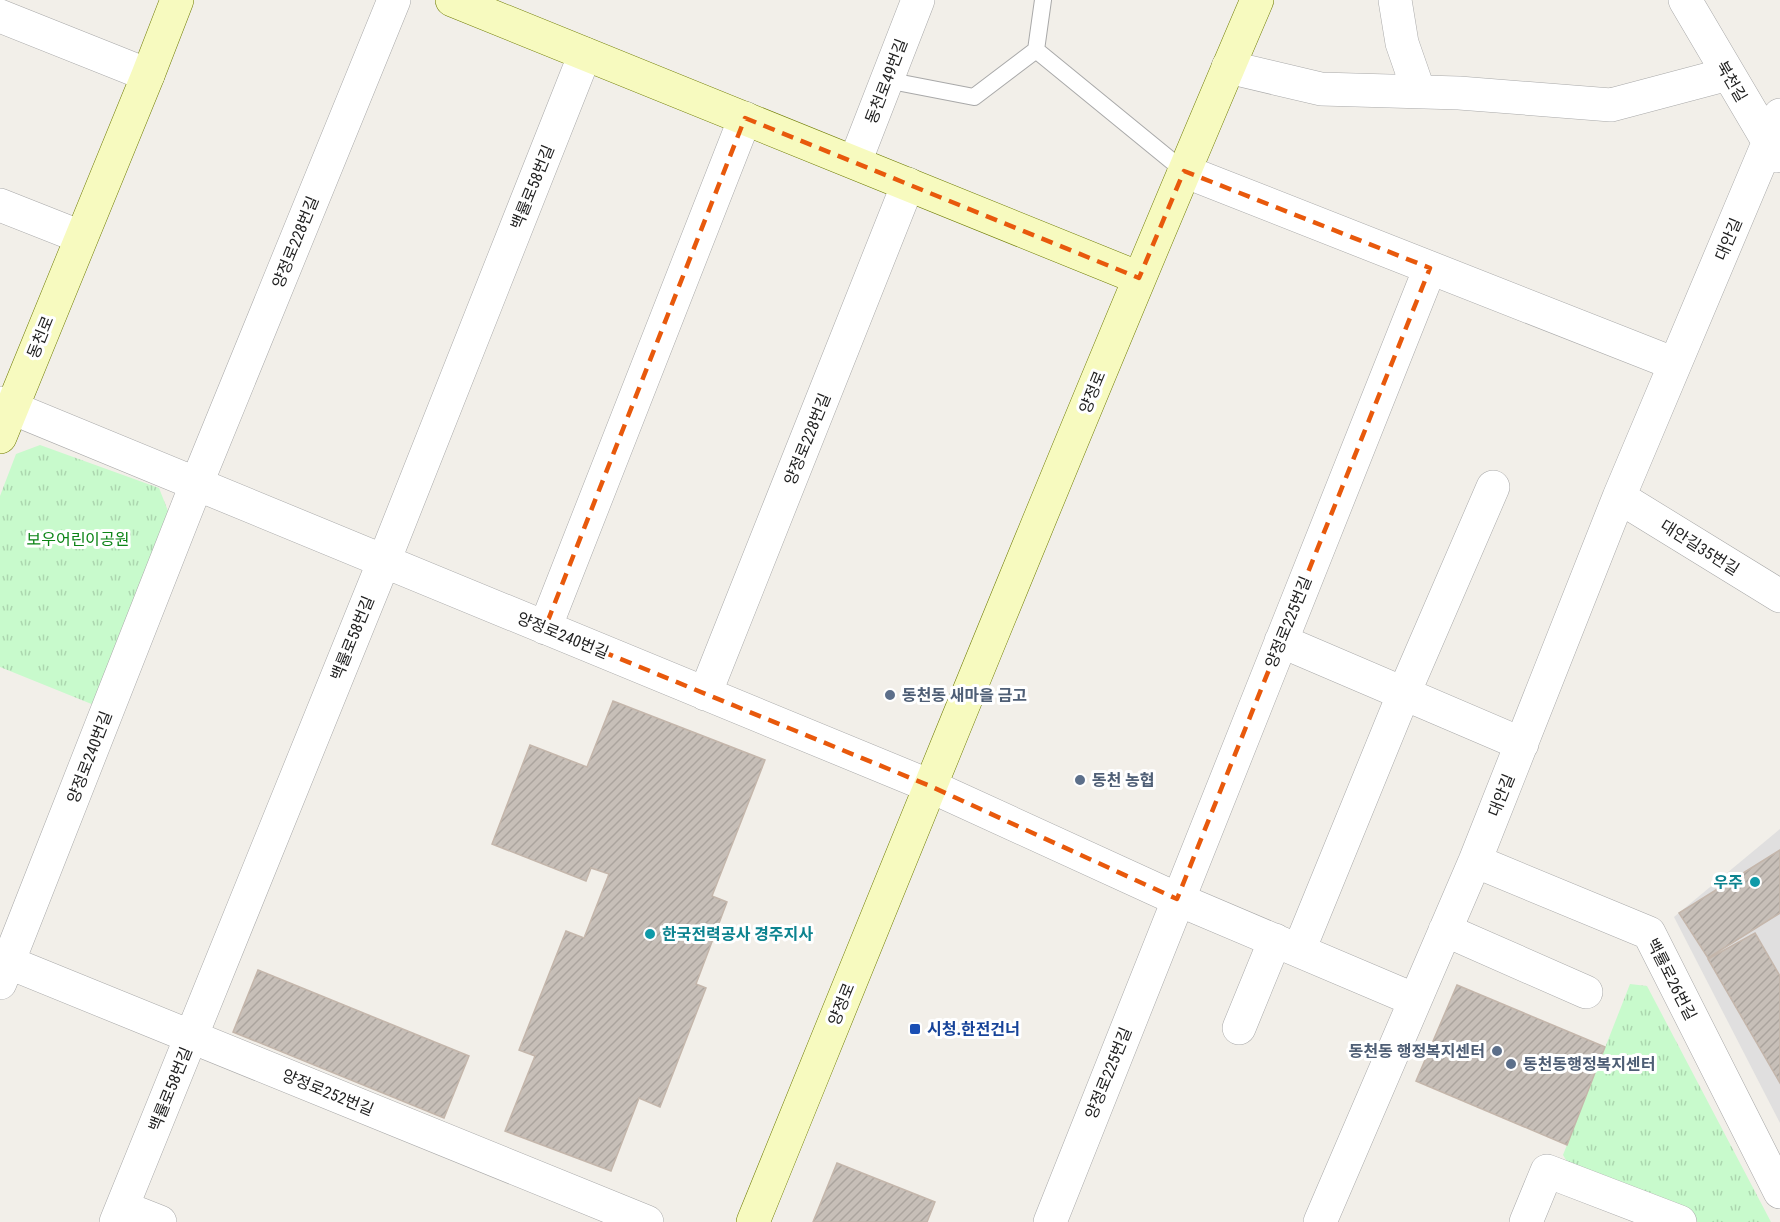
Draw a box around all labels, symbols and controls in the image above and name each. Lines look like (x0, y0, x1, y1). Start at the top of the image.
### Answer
street label: 동천로49번길 (862, 36, 911, 126)
street label: 북천길 (1712, 57, 1751, 105)
street label: 백률로58번길 (507, 142, 558, 232)
street label: 양정로228번길 (268, 194, 322, 291)
street label: 대안길 (1711, 215, 1746, 263)
street label: 동천로 (23, 313, 58, 361)
street label: 양정로 (1075, 368, 1110, 416)
street label: 양정로228번길 (780, 391, 834, 488)
street label: 대안길35번길 (1657, 516, 1743, 579)
park label: 보우어린이공원 (26, 530, 130, 549)
street label: 양정로225번길 (1261, 574, 1315, 671)
street label: 백률로58번길 (327, 593, 378, 683)
street label: 양정로240번길 (514, 608, 611, 662)
place label: 동천동 새마을 금고 (902, 686, 1027, 705)
marker: 동천동 새마을 금고 (883, 688, 897, 702)
street label: 양정로240번길 (63, 708, 116, 806)
place label: 동천 농협 (1092, 771, 1155, 790)
street label: 대안길 (1484, 771, 1519, 819)
marker: 동천 농협 (1073, 773, 1087, 787)
place label: 우주 (1714, 873, 1743, 892)
marker: 우주 (1748, 875, 1762, 889)
place label: 한국전력공사 경주지사 (662, 925, 813, 944)
marker: 한국전력공사 경주지사 (643, 927, 657, 941)
street label: 백률로26번길 (1643, 935, 1700, 1023)
street label: 양정로 (824, 980, 859, 1028)
place label: 시청.한전건너 (927, 1020, 1020, 1039)
marker: 시청.한전건너 (908, 1022, 922, 1036)
street label: 양정로225번길 (1081, 1025, 1135, 1122)
place label: 동천동 행정복지센터 (1349, 1042, 1485, 1061)
street label: 백률로58번길 (145, 1044, 196, 1134)
marker: 동천동 행정복지센터 (1490, 1044, 1504, 1058)
place label: 동천동행정복지센터 (1523, 1055, 1655, 1074)
marker: 동천동행정복지센터 (1504, 1057, 1518, 1071)
street label: 양정로252번길 (279, 1065, 376, 1119)

